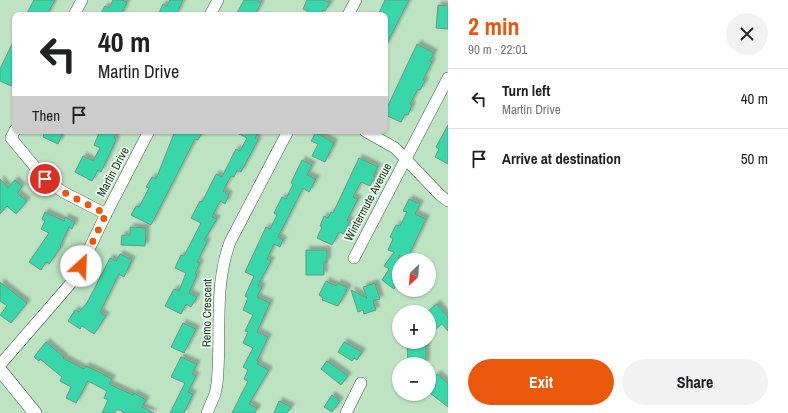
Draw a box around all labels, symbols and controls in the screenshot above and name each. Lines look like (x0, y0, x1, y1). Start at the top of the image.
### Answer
text: 2 min (468, 10, 519, 42)
button: close (726, 13, 768, 55)
text: 40 m (98, 23, 150, 61)
icon: left (32, 28, 84, 80)
text: 90 m · 22:01 (468, 41, 527, 58)
text: Martin Drive (98, 59, 179, 84)
text: Turn left (502, 80, 550, 101)
icon: left (468, 88, 490, 110)
text: 40 m (741, 88, 768, 109)
text: Martin Drive (502, 101, 561, 118)
icon: arrive (68, 104, 90, 126)
text: Then (32, 105, 60, 126)
street label: Martin Drive (93, 144, 133, 200)
icon: arrive (468, 148, 490, 170)
text: Arrive at destination (502, 148, 621, 169)
text: 50 m (741, 148, 768, 169)
street label: Wintermute Avenue (341, 160, 395, 244)
pin (28, 162, 62, 196)
icon: arrive (34, 168, 56, 190)
position arrow (60, 245, 102, 287)
north arrow (392, 253, 436, 297)
map controls (392, 253, 436, 401)
street label: Remo Crescent (198, 278, 216, 347)
button: + (392, 305, 436, 349)
button: − (392, 357, 436, 401)
button: Exit (468, 359, 614, 405)
button: Share (622, 359, 768, 405)

